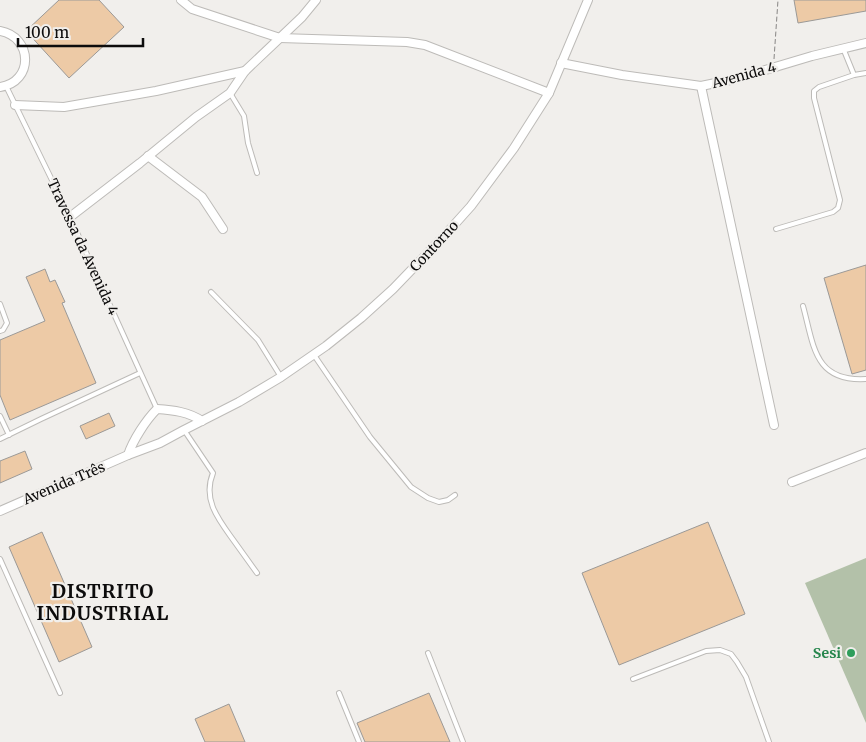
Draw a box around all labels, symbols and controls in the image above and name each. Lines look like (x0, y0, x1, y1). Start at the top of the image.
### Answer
scale bar (18, 15, 142, 47)
text: 100 m (25, 23, 69, 42)
street label: Avenida 4 (709, 58, 779, 92)
street label: Travessa da Avenida 4 (43, 176, 123, 318)
street label: Contorno (406, 217, 462, 275)
street label: Avenida Três (19, 458, 108, 509)
district label: DISTRITO INDUSTRIAL (37, 579, 169, 625)
place label: Sesi (813, 644, 841, 662)
marker: Sesi (845, 647, 857, 659)

